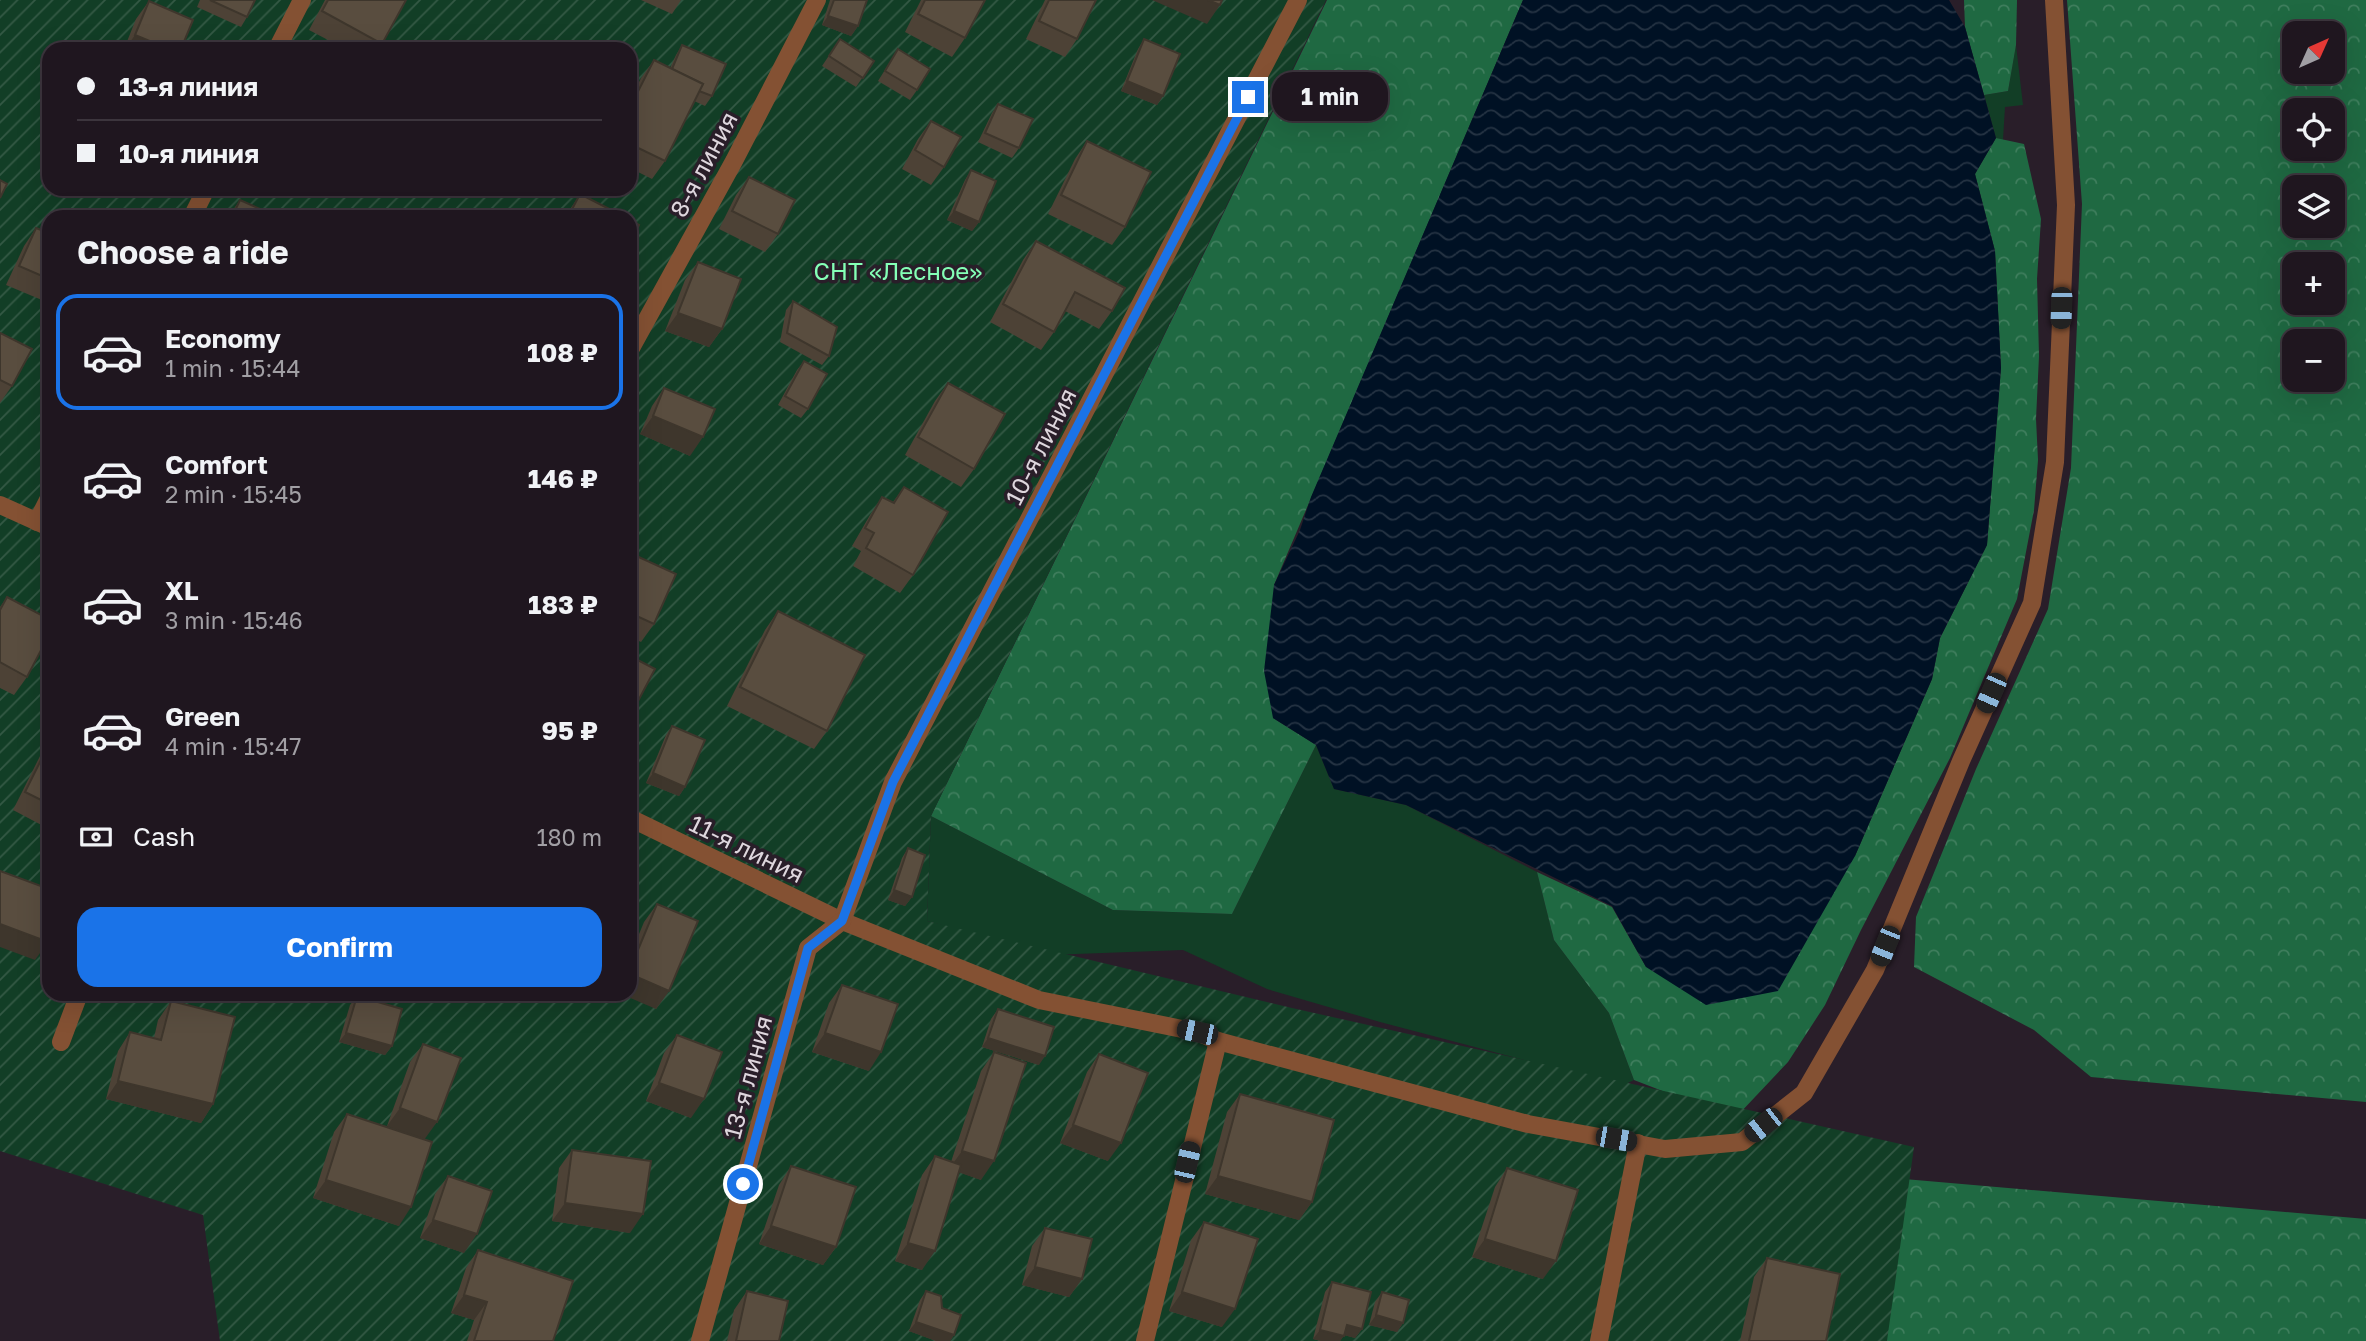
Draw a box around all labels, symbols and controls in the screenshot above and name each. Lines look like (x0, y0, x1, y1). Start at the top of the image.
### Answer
north arrow (2282, 21, 2345, 84)
map controls (2282, 21, 2345, 392)
text: 13-я линия (119, 71, 258, 102)
callout: 1 min (1272, 72, 1388, 122)
route end (1232, 81, 1264, 113)
text: 1 min (1301, 82, 1359, 110)
button: locate (2282, 98, 2345, 161)
street label: 8-я линия (663, 106, 743, 222)
text: 10-я линия (119, 138, 259, 169)
button: layers (2282, 175, 2345, 238)
text: Choose a ride (77, 233, 289, 271)
button: + (2282, 252, 2345, 315)
park label: СНТ «Лесное» (814, 256, 982, 285)
car (2050, 287, 2073, 329)
icon: car (81, 321, 144, 384)
text: Economy (165, 323, 281, 354)
button: − (2282, 329, 2345, 392)
text: 108 ₽ (527, 337, 598, 368)
text: 1 min · 15:44 (165, 354, 300, 382)
street label: 10-я линия (998, 383, 1082, 509)
icon: car (81, 447, 144, 510)
text: Comfort (165, 449, 268, 480)
text: 146 ₽ (528, 463, 598, 494)
text: 2 min · 15:45 (165, 480, 302, 508)
icon: car (81, 573, 144, 636)
text: XL (165, 575, 199, 606)
text: 183 ₽ (528, 589, 598, 620)
text: 3 min · 15:46 (165, 606, 303, 634)
car (1973, 670, 2010, 716)
icon: car (81, 699, 144, 762)
text: Green (165, 701, 240, 732)
text: 95 ₽ (542, 715, 598, 746)
text: 4 min · 15:47 (165, 732, 301, 760)
street label: 11-я линия (685, 808, 809, 888)
icon: cash (77, 818, 115, 856)
text: Cash (133, 821, 195, 852)
text: 180 m (536, 823, 602, 851)
button: Confirm (77, 907, 602, 987)
car (1868, 923, 1903, 969)
street label: 13-я линия (717, 1012, 777, 1142)
car (1175, 1017, 1220, 1047)
car (1740, 1104, 1787, 1146)
car (1594, 1125, 1639, 1153)
car (1173, 1139, 1202, 1185)
route start (727, 1168, 759, 1200)

